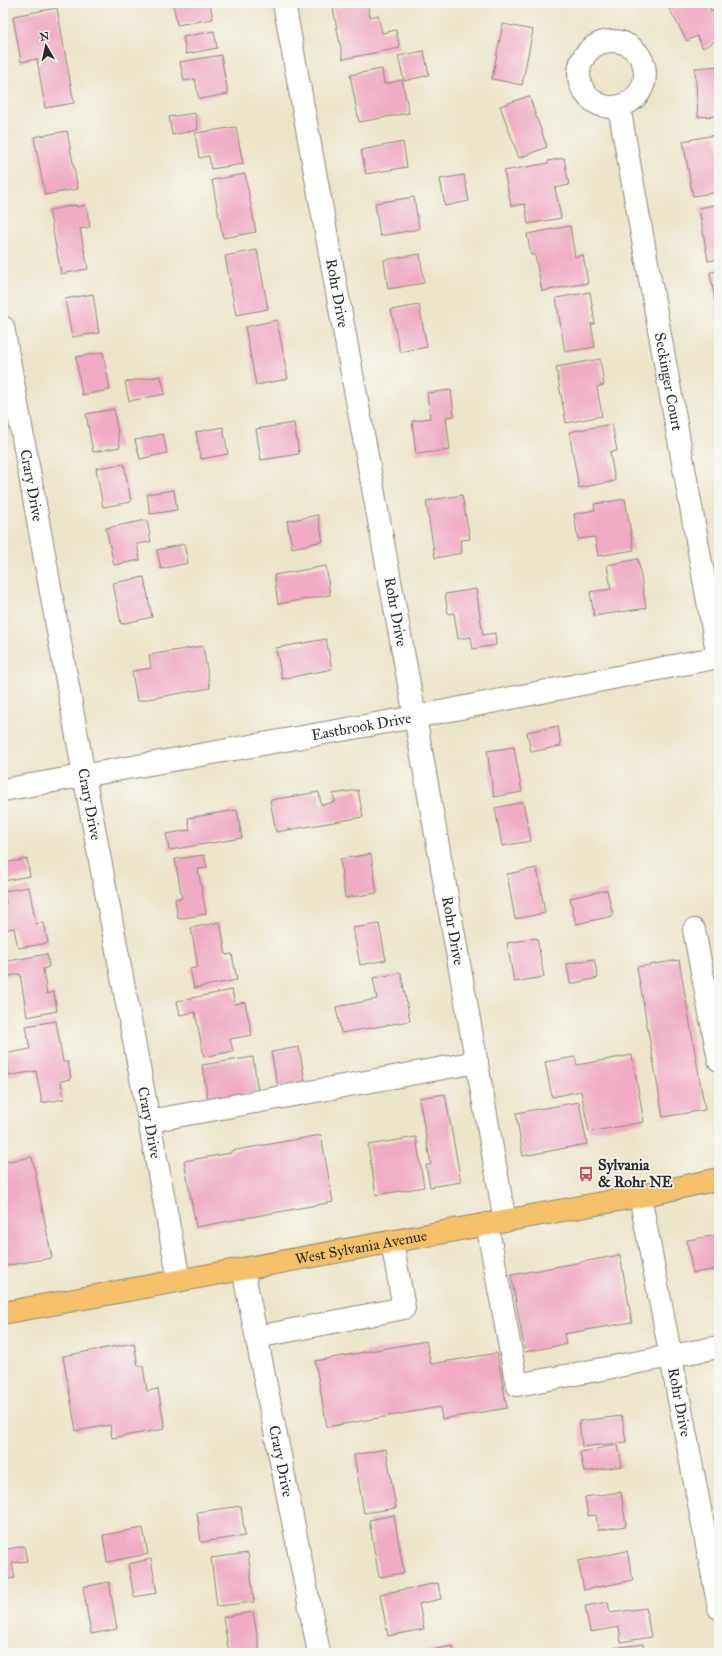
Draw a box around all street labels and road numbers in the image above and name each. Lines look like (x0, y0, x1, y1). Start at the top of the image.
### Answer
street label: Rohr Drive (322, 257, 352, 329)
street label: Seckinger Court (651, 331, 686, 433)
street label: Crary Drive (16, 448, 47, 523)
street label: Rohr Drive (381, 576, 411, 648)
street label: Eastbrook Drive (310, 709, 413, 744)
street label: Crary Drive (74, 767, 105, 842)
street label: Rohr Drive (438, 895, 468, 967)
street label: Crary Drive (134, 1085, 165, 1160)
street label: West Sylvania Avenue (294, 1226, 428, 1268)
street label: Rohr Drive (664, 1366, 695, 1438)
street label: Crary Drive (265, 1424, 297, 1499)

